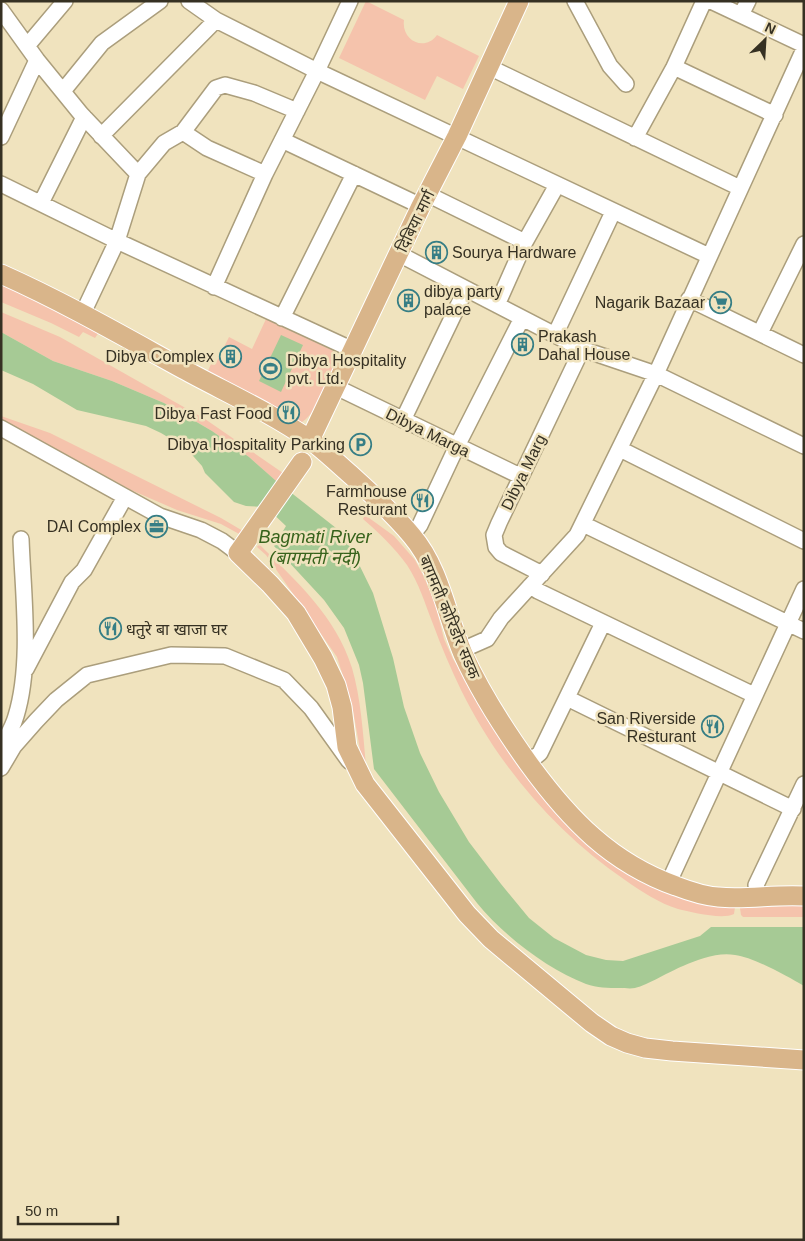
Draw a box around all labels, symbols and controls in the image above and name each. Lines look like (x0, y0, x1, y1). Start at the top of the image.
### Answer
north arrow (740, 15, 790, 65)
text: N (763, 19, 778, 38)
street label: दिबिया मार्ग (392, 186, 438, 255)
building icon: Sourya Hardware (424, 240, 448, 264)
place label: Sourya Hardware (452, 244, 577, 261)
place label: dibya party palace (424, 283, 502, 318)
building icon: dibya party palace (396, 288, 420, 312)
supermarket icon: Nagarik Bazaar (709, 290, 733, 314)
place label: Nagarik Bazaar (595, 294, 706, 311)
place label: Prakash Dahal House (538, 328, 631, 363)
building icon: Prakash Dahal House (510, 333, 534, 357)
building icon: Dibya Complex (218, 344, 242, 368)
place label: Dibya Complex (106, 348, 214, 365)
place label: Dibya Hospitality pvt. Ltd. (287, 352, 406, 387)
sports icon: Dibya Hospitality pvt. Ltd. (259, 357, 283, 381)
restaurant icon: Dibya Fast Food (276, 401, 300, 425)
place label: Dibya Fast Food (155, 405, 272, 422)
street label: Dibya Marga (383, 405, 472, 460)
parking icon: Dibya Hospitality Parking (349, 432, 373, 456)
street label: Dibya Marg (498, 432, 549, 513)
place label: Dibya Hospitality Parking (167, 436, 345, 453)
place label: Farmhouse Resturant (326, 483, 408, 518)
restaurant icon: Farmhouse Resturant (411, 488, 435, 512)
office icon: DAI Complex (145, 514, 169, 538)
place label: DAI Complex (47, 518, 141, 535)
water label: Bagmati River (बागमती नदी) (258, 527, 373, 568)
street label: बागमती कोरिडोर सडक (416, 553, 483, 682)
restaurant icon: धतुरे बा खाजा घर (98, 617, 122, 641)
place label: धतुरे बा खाजा घर (126, 620, 228, 640)
place label: San Riverside Resturant (596, 710, 697, 745)
restaurant icon: San Riverside Resturant (700, 715, 724, 739)
scale bar (18, 1194, 118, 1226)
text: 50 m (25, 1202, 58, 1219)

